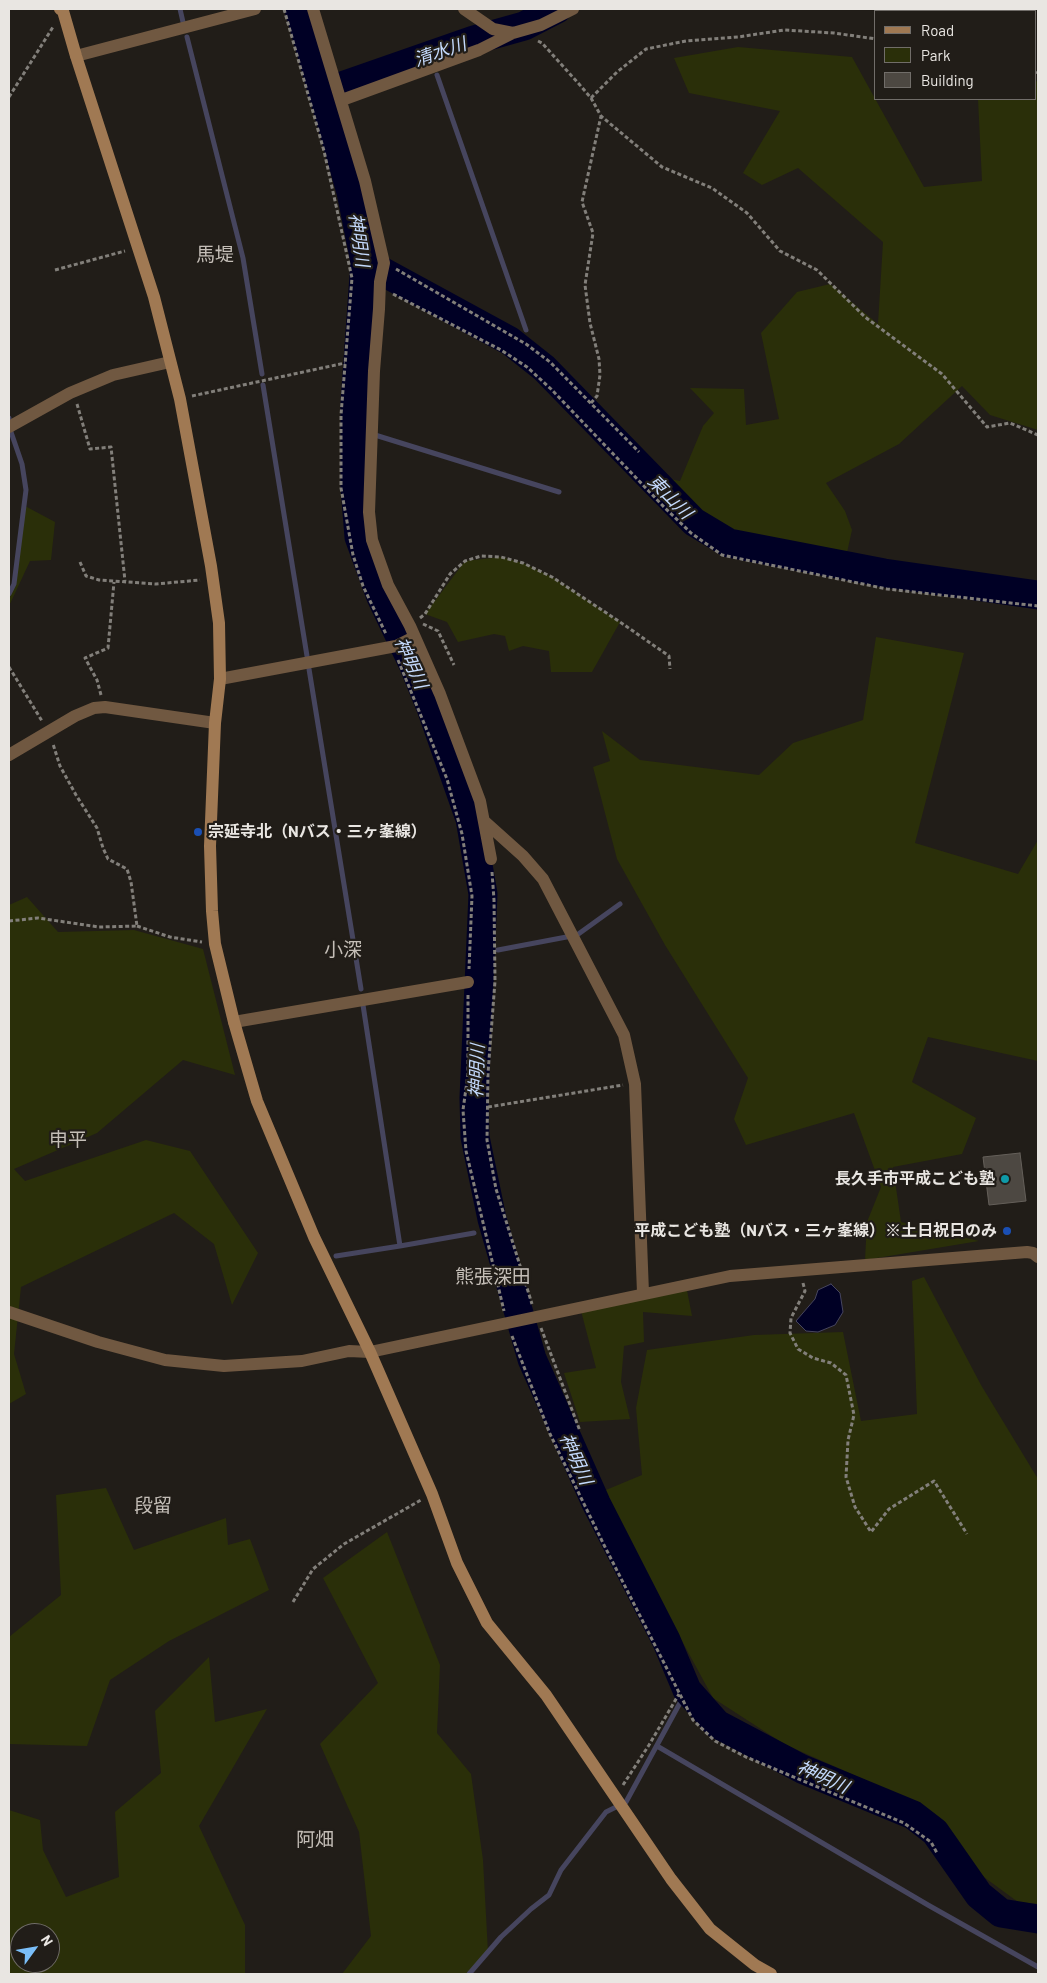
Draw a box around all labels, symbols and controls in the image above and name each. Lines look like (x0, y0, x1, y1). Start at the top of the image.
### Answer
legend (874, 10, 1037, 100)
text: Road (921, 21, 954, 39)
water label: 清水川 (411, 33, 469, 71)
text: Park (921, 46, 950, 64)
text: Building (921, 71, 974, 89)
water label: 神明川 (345, 212, 373, 268)
district label: 馬堤 (196, 244, 234, 266)
water label: 東山川 (643, 470, 697, 524)
water label: 神明川 (390, 634, 432, 692)
place label: 宗延寺北（Nバス・三ヶ峯線） (208, 822, 427, 842)
marker: 宗延寺北（Nバス・三ヶ峯線） (192, 826, 204, 838)
district label: 小深 (324, 939, 362, 961)
water label: 神明川 (465, 1044, 489, 1098)
district label: 申平 (49, 1129, 87, 1151)
place label: 長久手市平成こども塾 (835, 1169, 995, 1189)
marker: 長久手市平成こども塾 (999, 1173, 1011, 1185)
place label: 平成こども塾（Nバス・三ヶ峯線）※土日祝日のみ (634, 1221, 997, 1241)
marker: 平成こども塾（Nバス・三ヶ峯線）※土日祝日のみ (1001, 1225, 1013, 1237)
district label: 熊張深田 (455, 1266, 531, 1288)
water label: 神明川 (555, 1430, 597, 1488)
district label: 段留 (134, 1495, 172, 1517)
water label: 神明川 (794, 1756, 852, 1798)
district label: 阿畑 (296, 1829, 334, 1851)
north arrow (10, 1923, 60, 1973)
text: N (38, 1932, 57, 1949)

